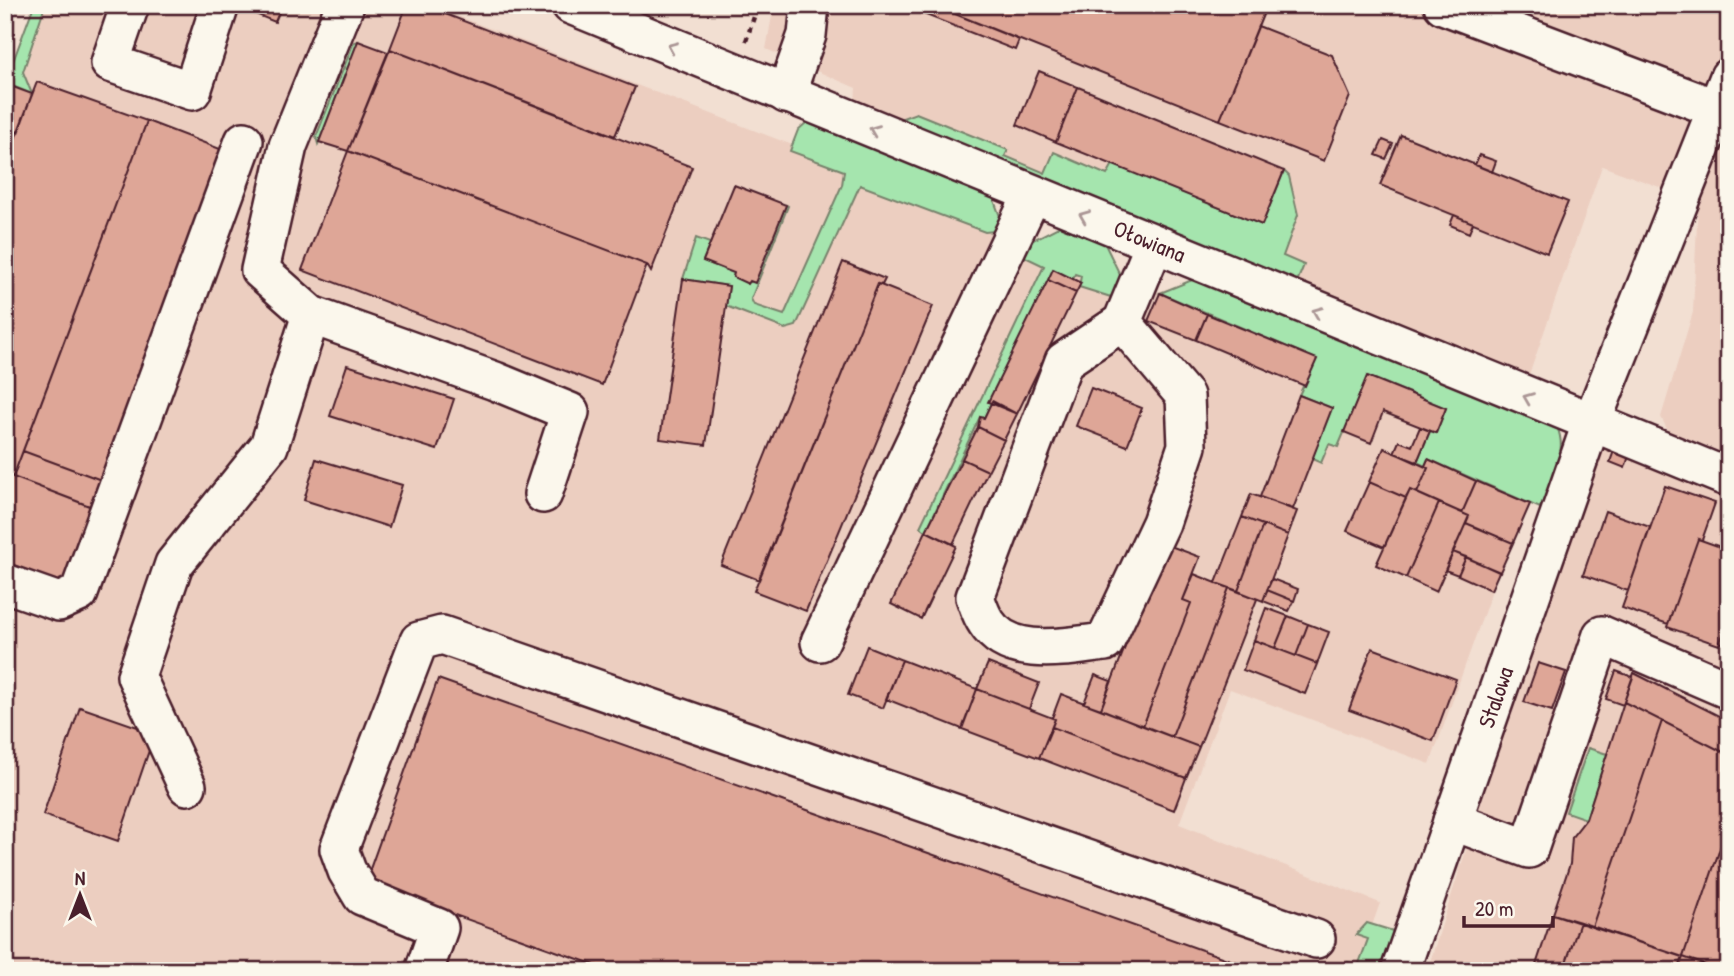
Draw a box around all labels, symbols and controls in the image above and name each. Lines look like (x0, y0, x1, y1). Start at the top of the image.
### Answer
one-way arrow (667, 42, 679, 56)
one-way arrow (868, 125, 880, 139)
one-way arrow (1079, 211, 1091, 225)
street label: Ołowiana (1109, 212, 1190, 269)
one-way arrow (1312, 306, 1325, 320)
one-way arrow (1523, 393, 1535, 407)
street label: Stalowa (1470, 662, 1520, 732)
north arrow (46, 860, 116, 930)
text: N (75, 865, 85, 891)
scale bar (1464, 885, 1554, 929)
text: 20 m (1475, 894, 1513, 923)

